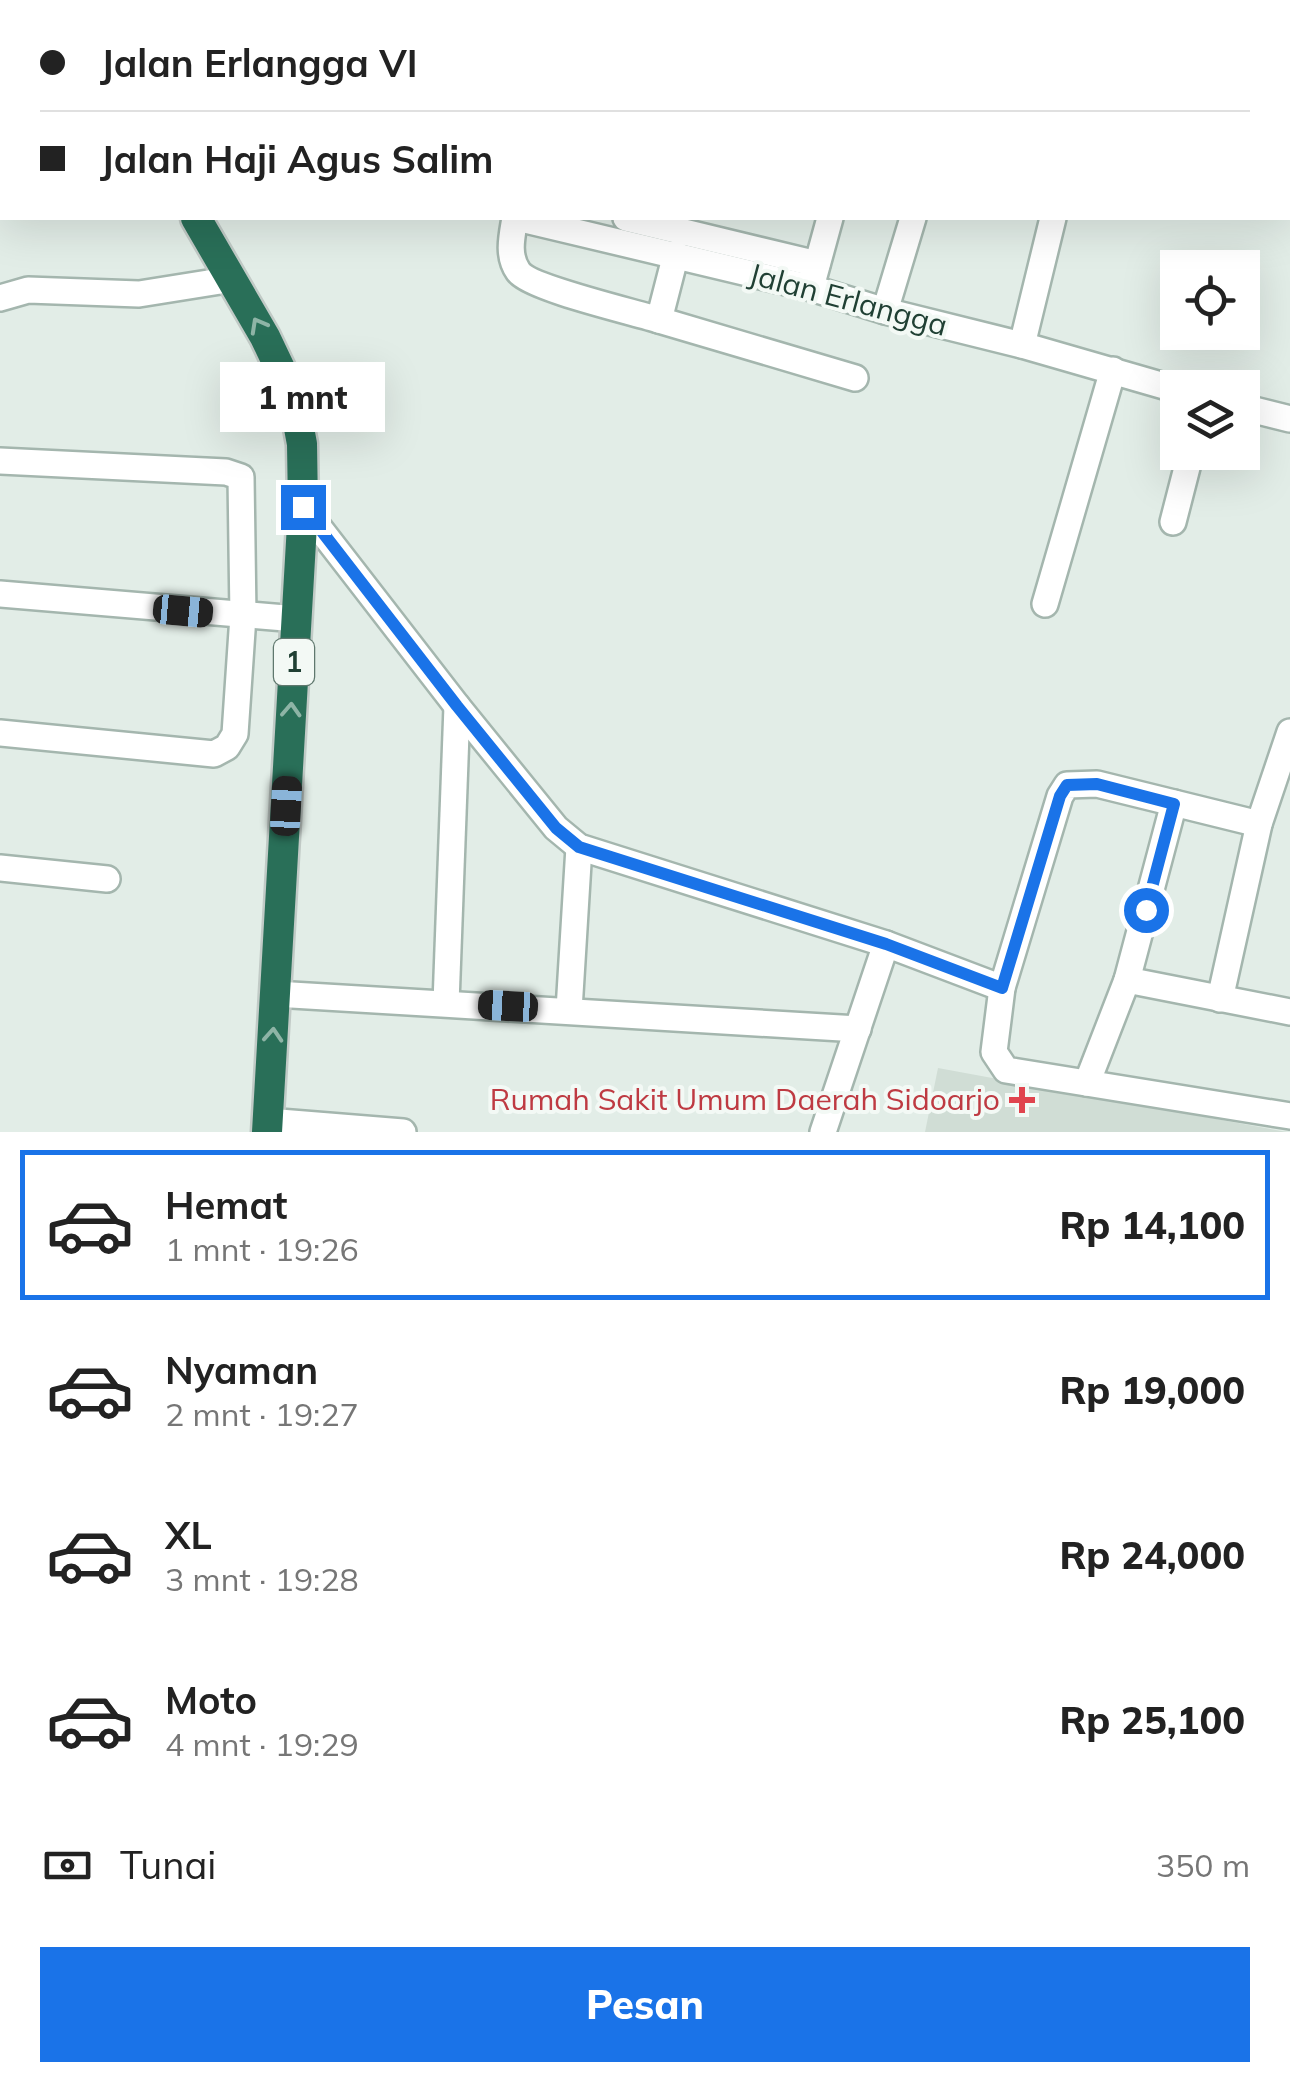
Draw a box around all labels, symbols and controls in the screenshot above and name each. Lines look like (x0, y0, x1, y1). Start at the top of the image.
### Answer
text: Jalan Erlangga VI (100, 39, 418, 87)
text: Jalan Haji Agus Salim (100, 135, 493, 183)
map controls (1160, 250, 1260, 470)
button: locate (1160, 250, 1260, 350)
street label: Jalan Erlangga (745, 254, 952, 344)
one-way arrow (250, 317, 270, 335)
callout: 1 mnt (220, 362, 386, 432)
button: layers (1160, 370, 1260, 470)
text: 1 mnt (258, 377, 347, 417)
route end (281, 485, 326, 530)
car (152, 593, 214, 629)
road number: 1 (274, 639, 314, 685)
one-way arrow (280, 702, 301, 718)
car (269, 775, 303, 837)
route start (1124, 888, 1169, 933)
car (477, 989, 539, 1023)
one-way arrow (262, 1026, 283, 1042)
place label: Rumah Sakit Umum Daerah Sidoarjo (490, 1080, 1000, 1118)
marker: Rumah Sakit Umum Daerah Sidoarjo (1009, 1087, 1035, 1113)
icon: car (45, 1180, 135, 1270)
text: Hemat (165, 1181, 287, 1229)
text: Rp 14,100 (1059, 1201, 1245, 1249)
text: 1 mnt · 19:26 (165, 1229, 359, 1269)
icon: car (45, 1345, 135, 1435)
text: Nyaman (165, 1346, 318, 1394)
text: Rp 19,000 (1059, 1366, 1245, 1414)
text: 2 mnt · 19:27 (165, 1394, 359, 1434)
icon: car (45, 1510, 135, 1600)
text: XL (165, 1511, 212, 1559)
text: Rp 24,000 (1059, 1531, 1245, 1579)
text: 3 mnt · 19:28 (165, 1559, 359, 1599)
icon: car (45, 1675, 135, 1765)
text: Moto (165, 1676, 257, 1724)
text: Rp 25,100 (1059, 1696, 1245, 1744)
text: 4 mnt · 19:29 (165, 1724, 359, 1764)
icon: cash (40, 1838, 95, 1893)
text: Tunai (120, 1841, 216, 1889)
text: 350 m (1156, 1845, 1250, 1885)
button: Pesan (40, 1947, 1250, 2062)

